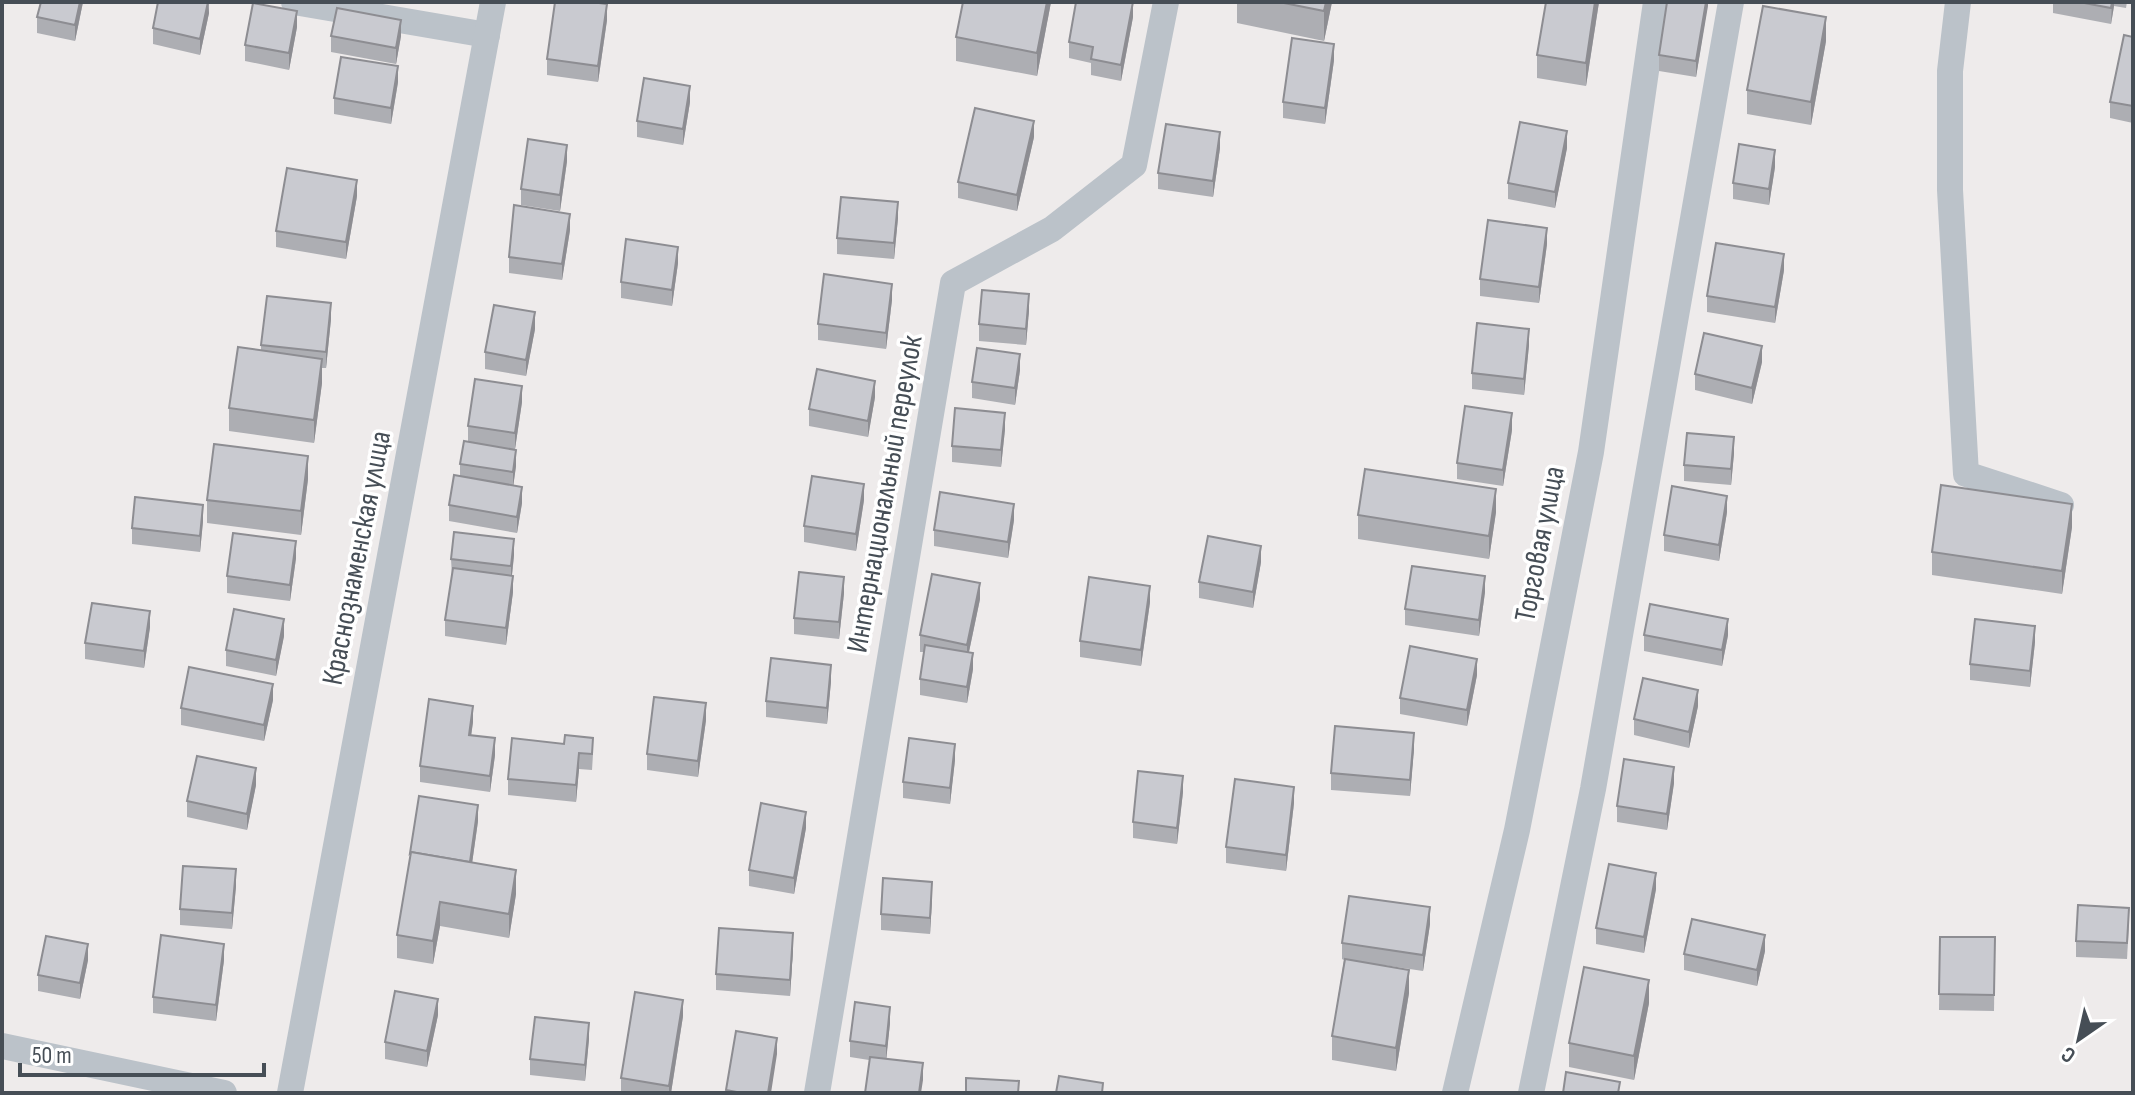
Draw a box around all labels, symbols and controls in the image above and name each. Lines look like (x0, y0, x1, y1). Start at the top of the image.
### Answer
street label: Интернациональный переулок (839, 332, 931, 655)
street label: Краснознаменская улица (315, 428, 399, 688)
street label: Торговая улица (1507, 463, 1573, 625)
north arrow (2039, 999, 2119, 1079)
scale bar (20, 1027, 264, 1077)
text: С (2056, 1040, 2081, 1069)
text: 50 m (32, 1041, 72, 1070)

